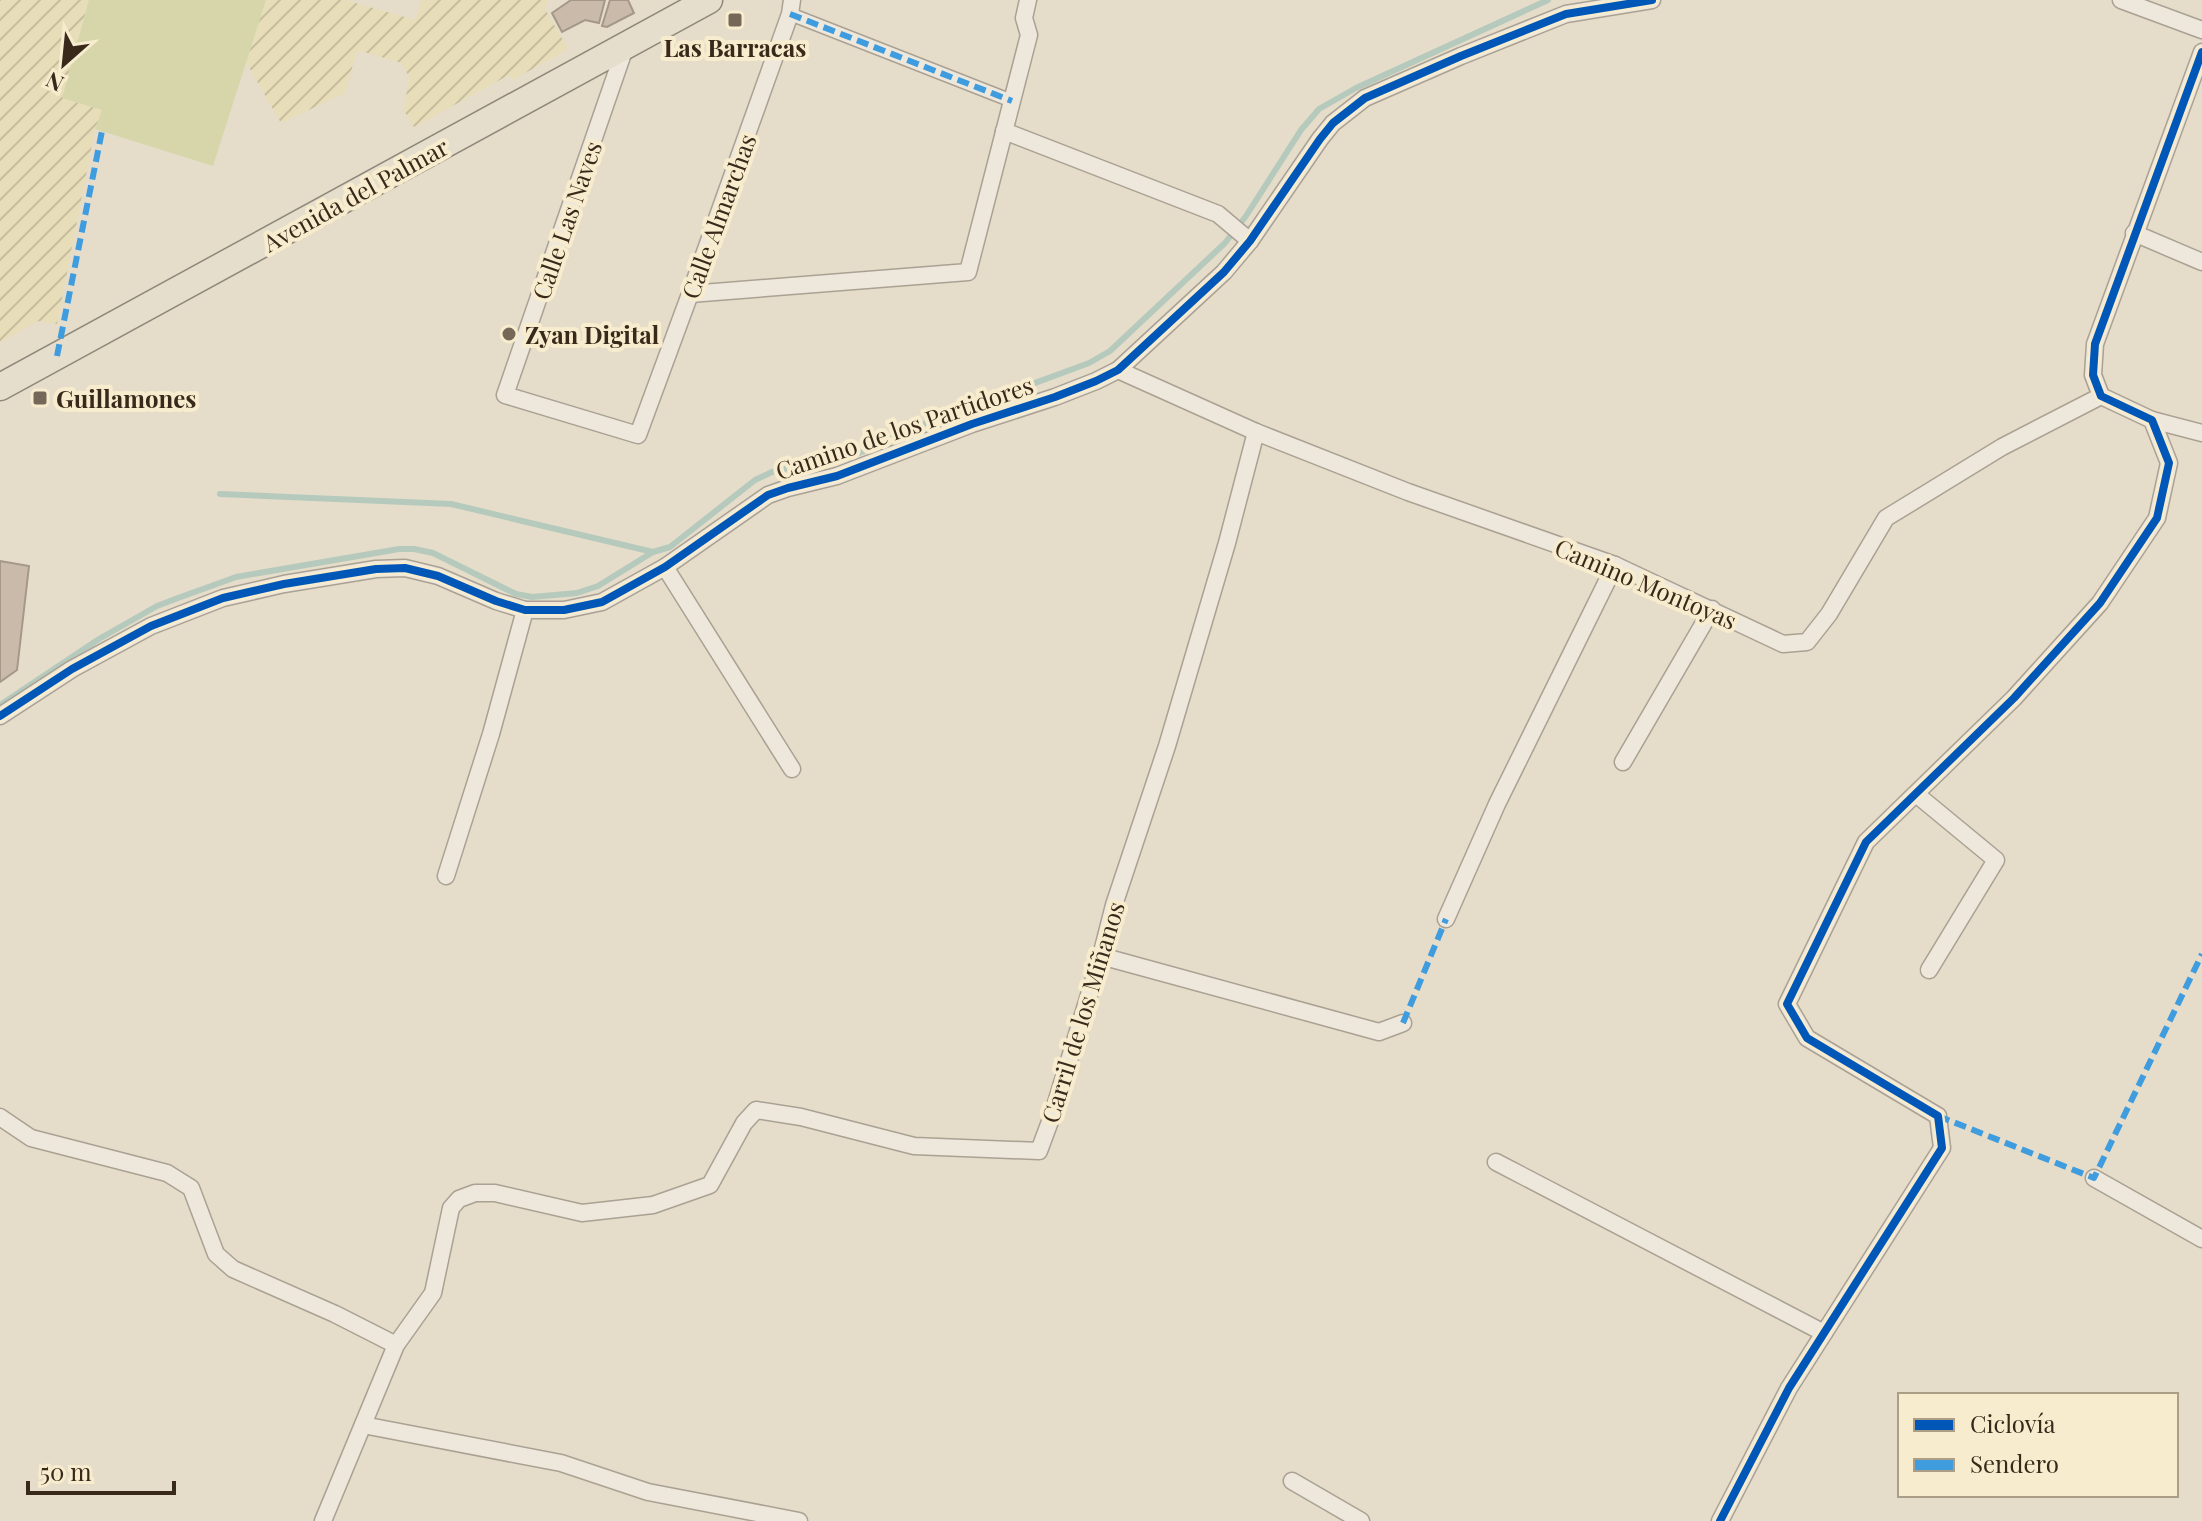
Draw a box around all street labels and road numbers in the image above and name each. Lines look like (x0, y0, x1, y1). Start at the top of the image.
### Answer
street label: Calle Almarchas (673, 129, 763, 303)
street label: Avenida del Palmar (256, 130, 454, 259)
street label: Calle Las Naves (524, 137, 608, 303)
street label: Camino de los Partidores (771, 368, 1037, 486)
street label: Camino Montoyas (1550, 530, 1742, 636)
street label: Carril de los Miñanos (1033, 897, 1131, 1127)

